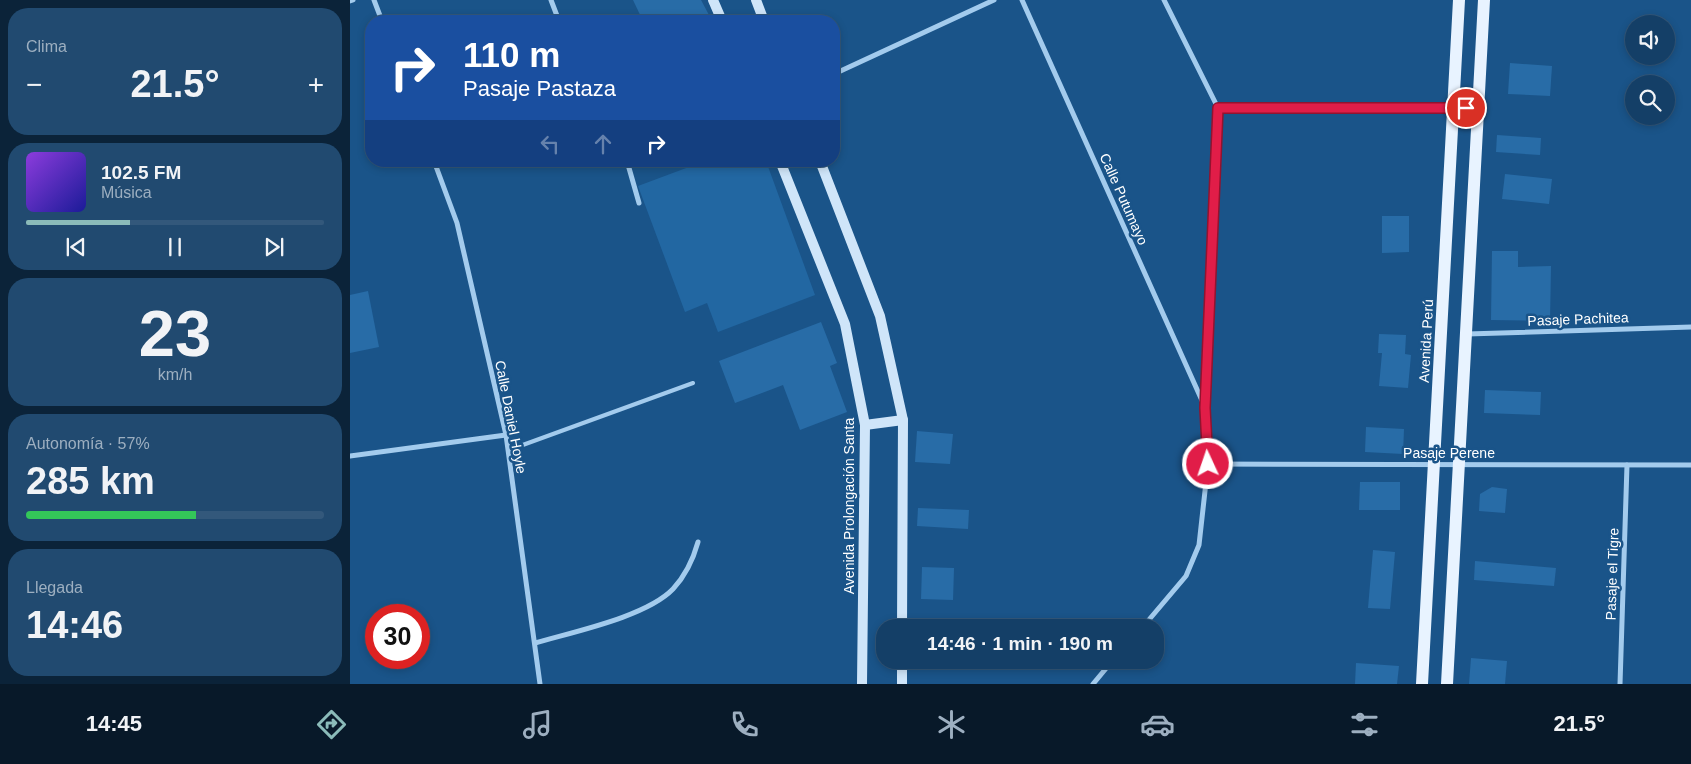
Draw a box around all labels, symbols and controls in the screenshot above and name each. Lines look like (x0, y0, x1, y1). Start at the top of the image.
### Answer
map controls (1625, 15, 1675, 125)
button: sound (1625, 15, 1675, 65)
icon: right (380, 35, 445, 100)
text: 110 m (463, 35, 560, 74)
text: Clima (26, 38, 67, 55)
text: 21.5° (130, 63, 220, 105)
text: − (26, 69, 42, 100)
text: + (308, 69, 324, 100)
button: search (1625, 75, 1675, 125)
text: Pasaje Pastaza (463, 76, 616, 101)
pin (1445, 87, 1487, 129)
icon: arrive (1452, 94, 1480, 122)
icon: left (536, 130, 564, 158)
icon: ahead (589, 130, 617, 158)
icon: right (642, 130, 670, 158)
street label: Calle Putumayo (1097, 151, 1151, 248)
text: 102.5 FM (101, 162, 181, 183)
text: Música (101, 184, 152, 201)
icon: previous (62, 233, 90, 261)
icon: pause (161, 233, 189, 261)
icon: next (260, 233, 288, 261)
text: 23 (139, 297, 211, 370)
street label: Avenida Perú (1416, 299, 1436, 383)
street label: Pasaje Pachitea (1527, 309, 1629, 329)
street label: Calle Daniel Hoyle (492, 359, 530, 475)
text: km/h (158, 366, 192, 383)
street label: Avenida Prolongación Santa (841, 418, 857, 594)
text: Autonomía · 57% (26, 435, 150, 452)
position arrow (1181, 437, 1233, 489)
street label: Pasaje Perene (1403, 445, 1495, 461)
text: 285 km (26, 460, 155, 502)
street label: Pasaje el Tigre (1602, 527, 1622, 621)
text: Llegada (26, 579, 83, 596)
text: 14:46 (26, 604, 123, 646)
speed limit sign: 30 (365, 604, 430, 669)
text: 14:46 · 1 min · 190 m (927, 633, 1113, 654)
icon: directions (314, 707, 349, 742)
icon: music (520, 707, 555, 742)
icon: phone (727, 707, 762, 742)
icon: climate (934, 707, 969, 742)
icon: car (1140, 707, 1175, 742)
icon: filters (1347, 707, 1382, 742)
text: 14:45 (86, 711, 142, 736)
text: 21.5° (1553, 711, 1605, 736)

